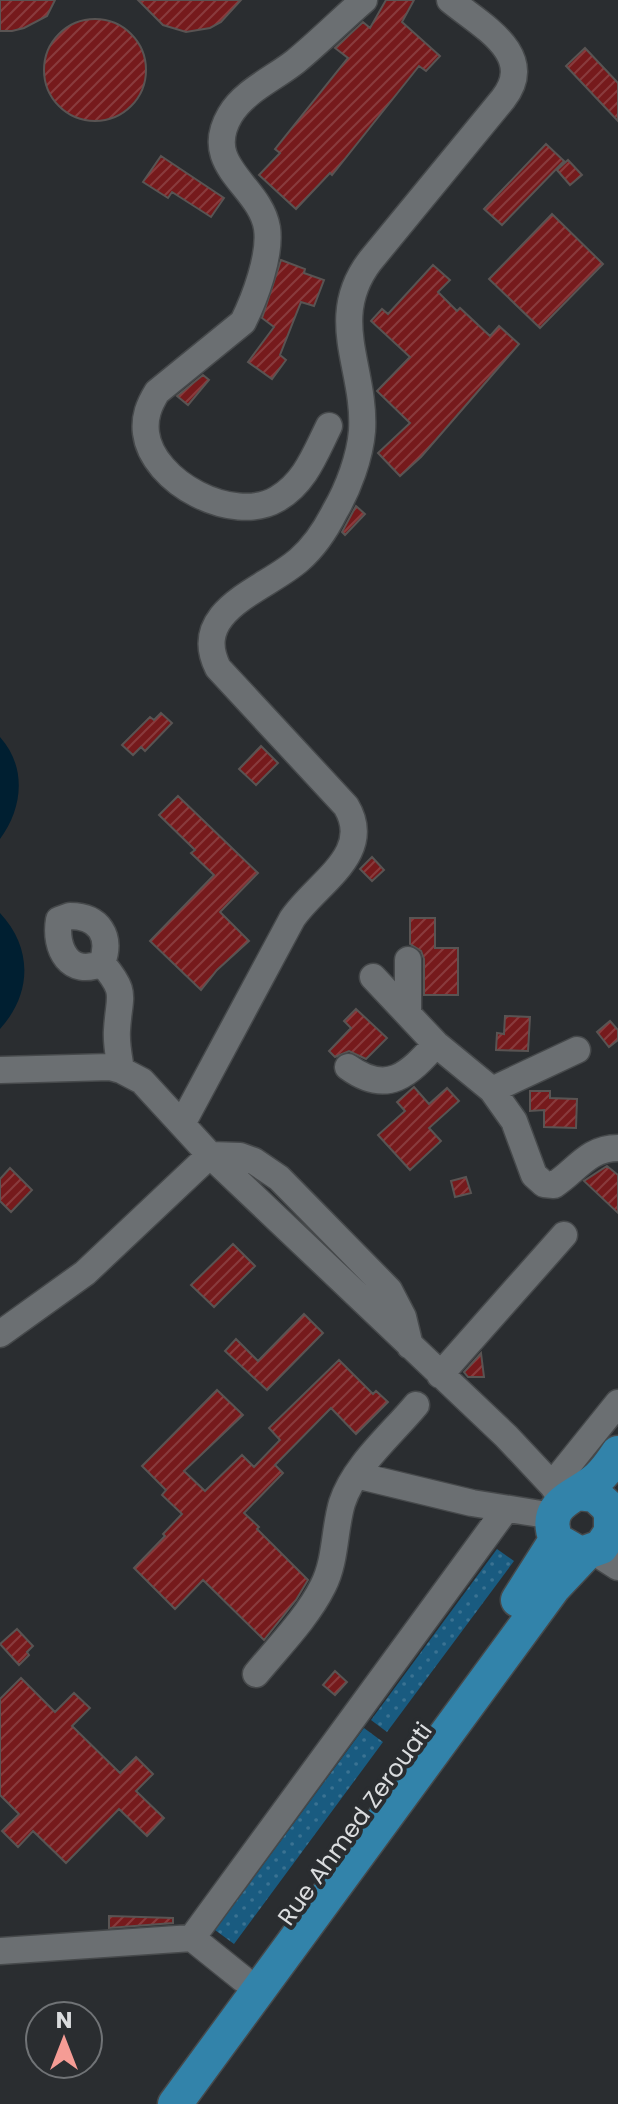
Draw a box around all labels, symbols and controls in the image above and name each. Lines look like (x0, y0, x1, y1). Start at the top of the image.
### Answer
street label: Rue Ahmed Zerouati (270, 1716, 439, 1932)
north arrow (24, 2000, 104, 2080)
text: N (56, 2005, 72, 2036)

